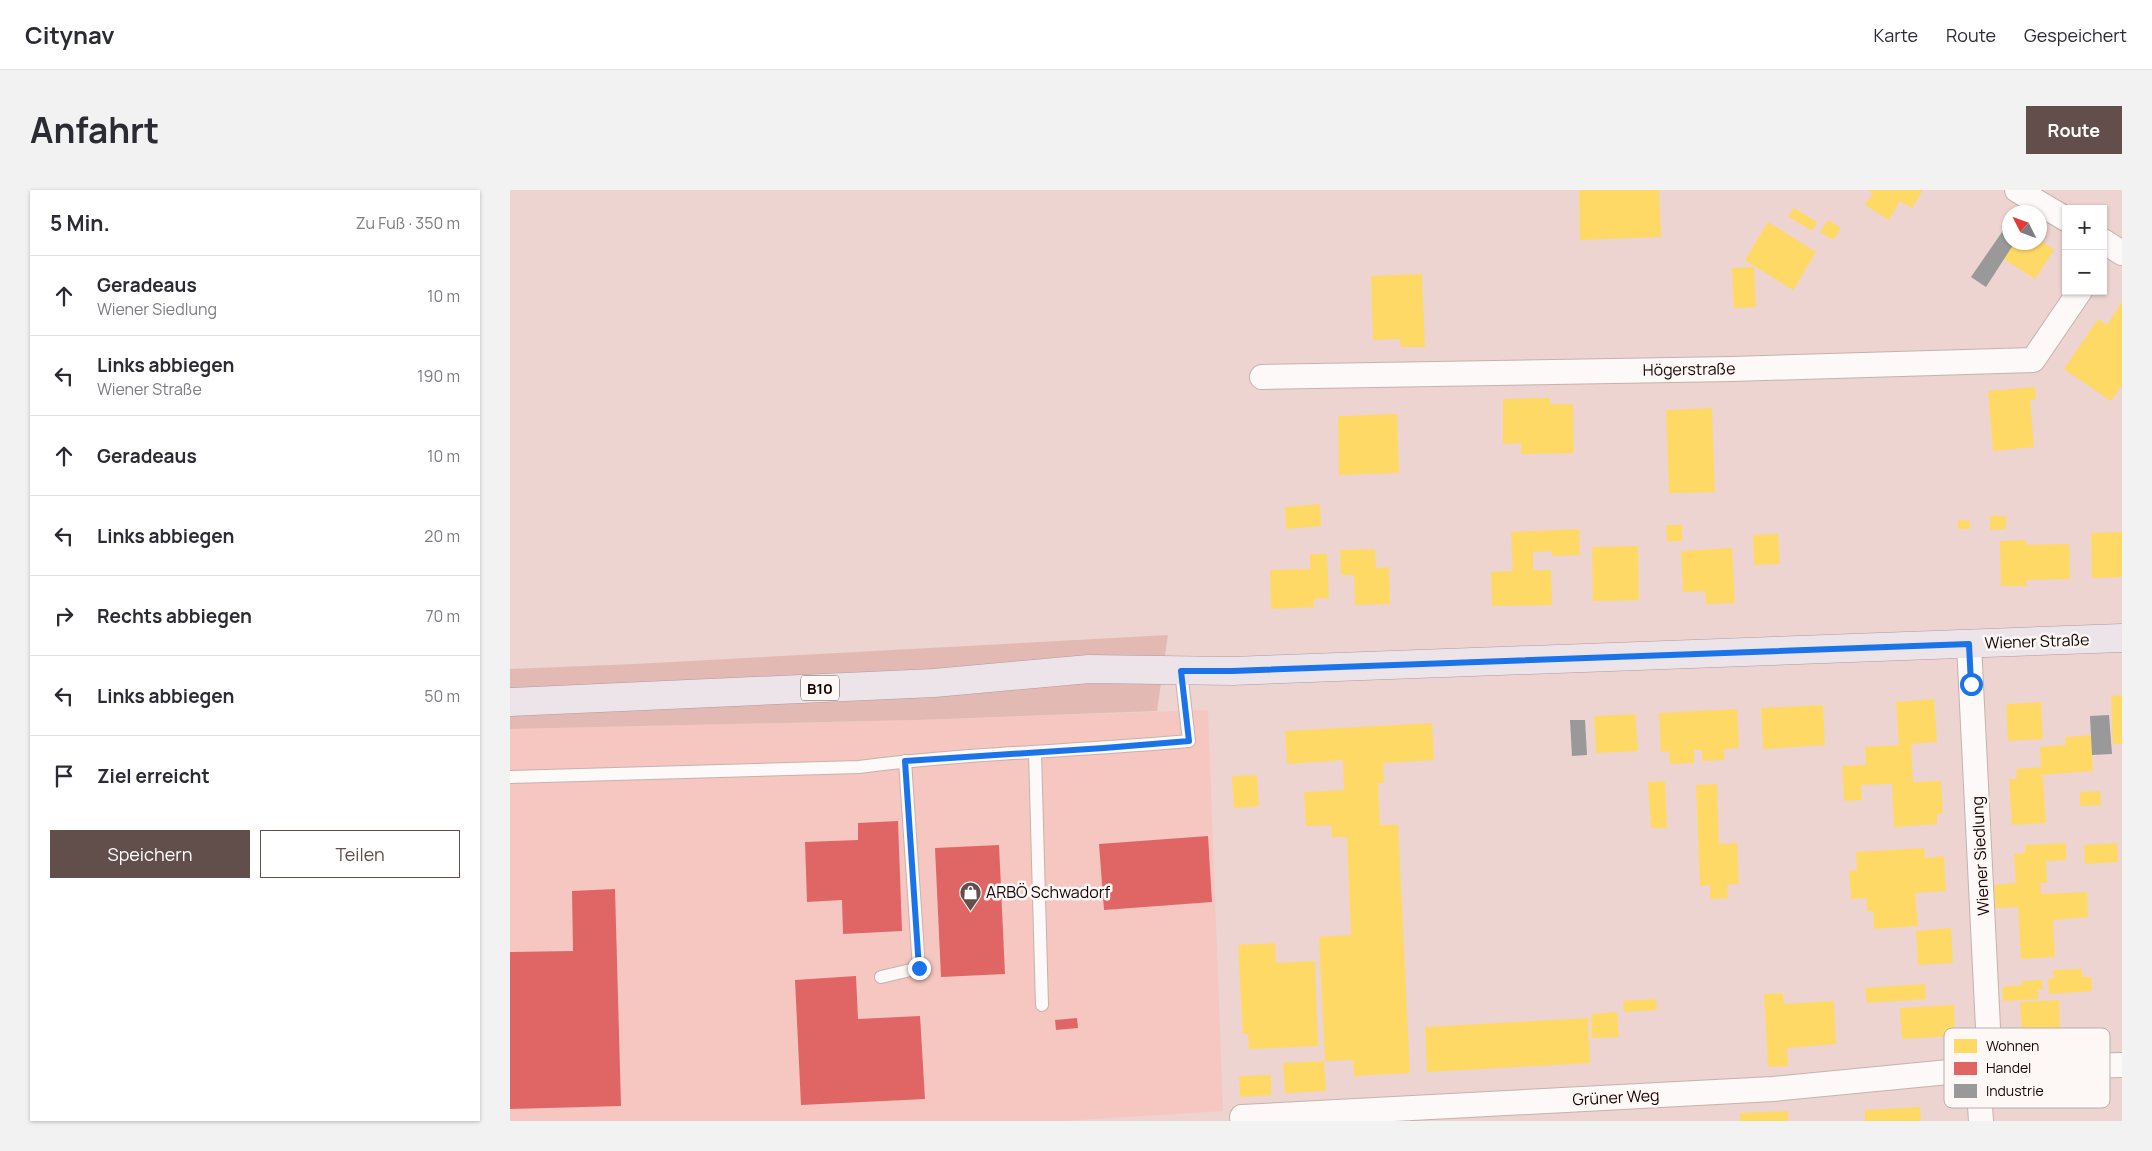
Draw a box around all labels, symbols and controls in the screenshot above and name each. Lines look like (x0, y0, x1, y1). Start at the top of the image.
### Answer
text: Citynav (25, 18, 115, 51)
text: Karte (1873, 23, 1918, 47)
text: Route (1946, 23, 1996, 47)
text: Gespeichert (2024, 23, 2127, 47)
text: Anfahrt (30, 106, 159, 154)
button: Route (2026, 106, 2122, 154)
north arrow (2002, 205, 2047, 250)
map controls (2062, 205, 2107, 295)
button: + (2062, 205, 2107, 250)
text: 5 Min. (50, 209, 110, 237)
text: Zu Fuß · 350 m (356, 212, 460, 234)
button: − (2062, 250, 2107, 295)
text: Geradeaus (97, 272, 197, 298)
icon: ahead (50, 282, 78, 310)
text: 10 m (427, 285, 460, 307)
text: Wiener Siedlung (97, 298, 217, 320)
text: Links abbiegen (97, 352, 234, 378)
street label: Högerstraße (1642, 357, 1736, 381)
icon: left (50, 362, 78, 390)
text: 190 m (417, 365, 460, 387)
text: Wiener Straße (97, 378, 202, 400)
icon: ahead (50, 442, 78, 470)
text: Geradeaus (97, 443, 197, 469)
text: 10 m (427, 445, 460, 467)
icon: left (50, 522, 78, 550)
text: Links abbiegen (97, 523, 234, 549)
text: 20 m (424, 525, 460, 547)
icon: right (50, 602, 78, 630)
text: Rechts abbiegen (97, 603, 252, 629)
text: 70 m (425, 605, 460, 627)
street label: Wiener Straße (1984, 628, 2090, 654)
route start (1960, 673, 1983, 696)
road number: B10 (801, 676, 839, 700)
icon: left (50, 682, 78, 710)
text: Links abbiegen (97, 683, 234, 709)
text: 50 m (424, 685, 460, 707)
icon: arrive (50, 762, 78, 790)
text: Ziel erreicht (97, 763, 210, 789)
street label: Wiener Siedlung (1966, 796, 1994, 916)
button: Speichern (50, 830, 250, 878)
button: Teilen (260, 830, 460, 878)
shop icon: ARBÖ Schwadorf (958, 880, 982, 911)
place label: ARBÖ Schwadorf (986, 881, 1110, 903)
route end (908, 957, 931, 980)
legend (1944, 1028, 2110, 1108)
text: Wohnen (1986, 1036, 2039, 1055)
text: Handel (1986, 1058, 2031, 1077)
text: Industrie (1986, 1081, 2044, 1100)
street label: Grüner Weg (1572, 1084, 1660, 1110)

